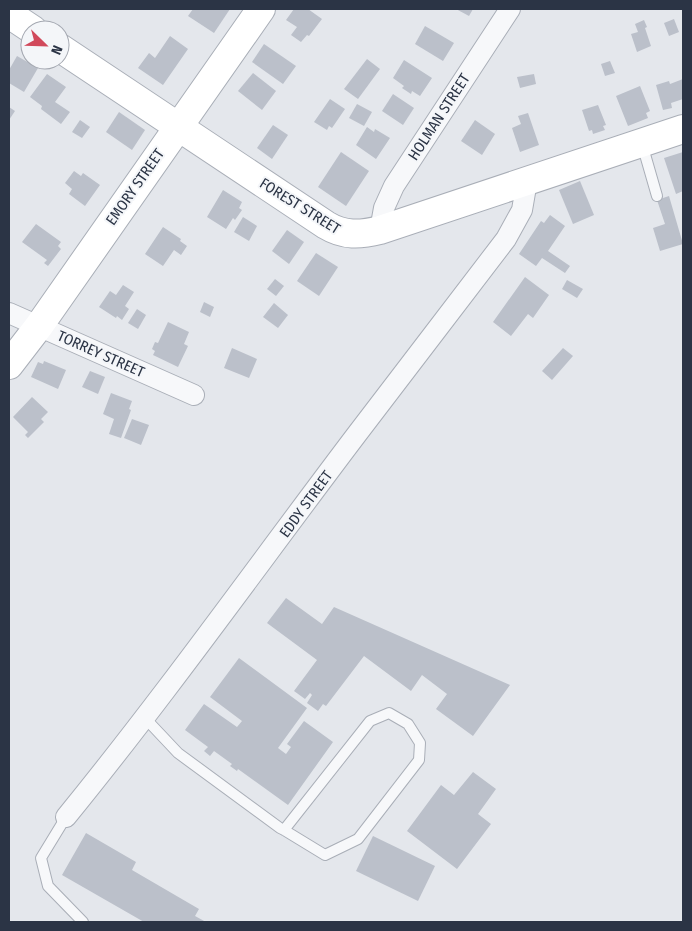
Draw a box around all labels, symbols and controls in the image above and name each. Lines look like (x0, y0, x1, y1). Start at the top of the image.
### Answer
north arrow (20, 20, 70, 70)
text: N (47, 43, 66, 57)
street label: HOLMAN STREET (404, 70, 474, 164)
street label: EMORY STREET (102, 145, 168, 229)
street label: FOREST STREET (256, 174, 344, 238)
street label: TORREY STREET (55, 327, 147, 381)
street label: EDDY STREET (276, 467, 336, 541)

